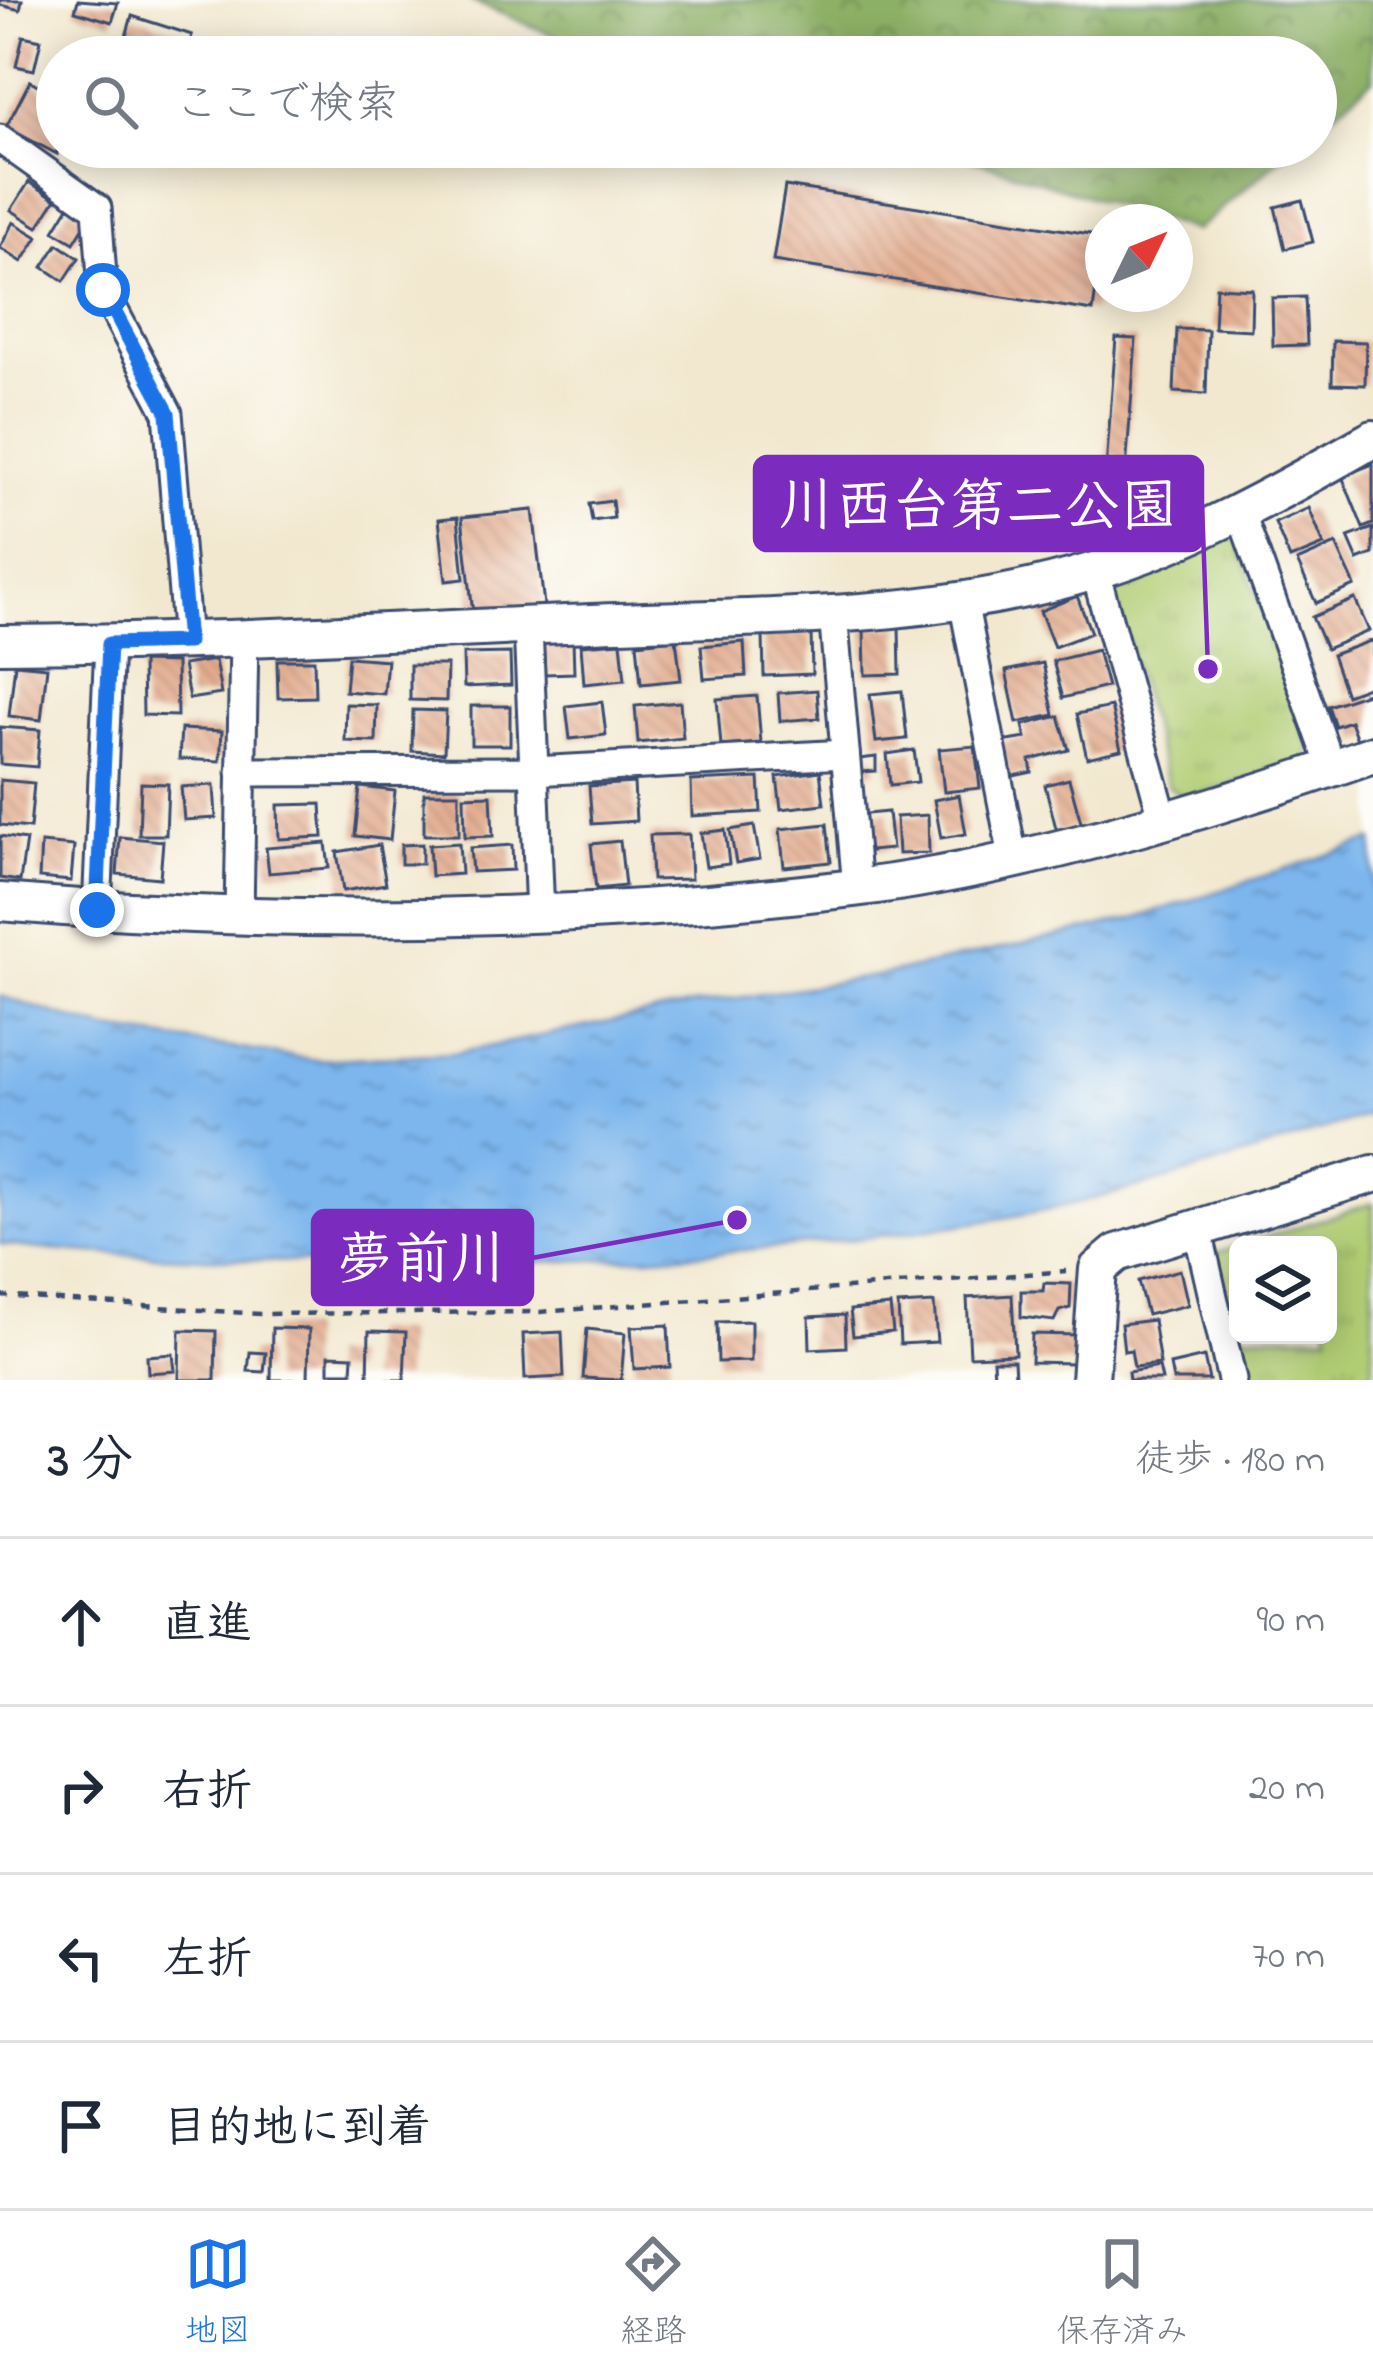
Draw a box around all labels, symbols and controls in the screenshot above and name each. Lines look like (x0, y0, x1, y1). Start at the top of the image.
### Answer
search box (36, 36, 1337, 168)
icon: search (78, 69, 144, 135)
text: ここで検索 (174, 73, 399, 139)
north arrow (1085, 204, 1193, 312)
route start (76, 263, 130, 317)
callout: 川西台第二公園 (755, 457, 1202, 550)
text: 川西台第二公園 (779, 469, 1178, 552)
route end (70, 883, 124, 937)
callout: 夢前川 (313, 1211, 532, 1304)
text: 夢前川 (337, 1222, 508, 1305)
map controls (1229, 1236, 1337, 1344)
button: layers (1229, 1236, 1337, 1344)
text: 3 分 (48, 1425, 133, 1500)
text: 徒歩 · 180 m (1135, 1433, 1325, 1490)
icon: ahead (48, 1589, 114, 1655)
text: 直進 (162, 1593, 252, 1659)
text: 90 m (1256, 1593, 1325, 1650)
icon: right (48, 1757, 114, 1823)
text: 右折 (162, 1761, 252, 1827)
text: 20 m (1249, 1761, 1325, 1818)
icon: left (48, 1925, 114, 1991)
text: 左折 (162, 1929, 252, 1995)
text: 70 m (1252, 1929, 1325, 1986)
icon: arrive (48, 2093, 114, 2159)
text: 目的地に到着 (162, 2097, 432, 2163)
tab: 地図 (185, 2231, 251, 2357)
tab: 経路 (620, 2231, 686, 2357)
tab: 保存済み (1056, 2231, 1188, 2357)

